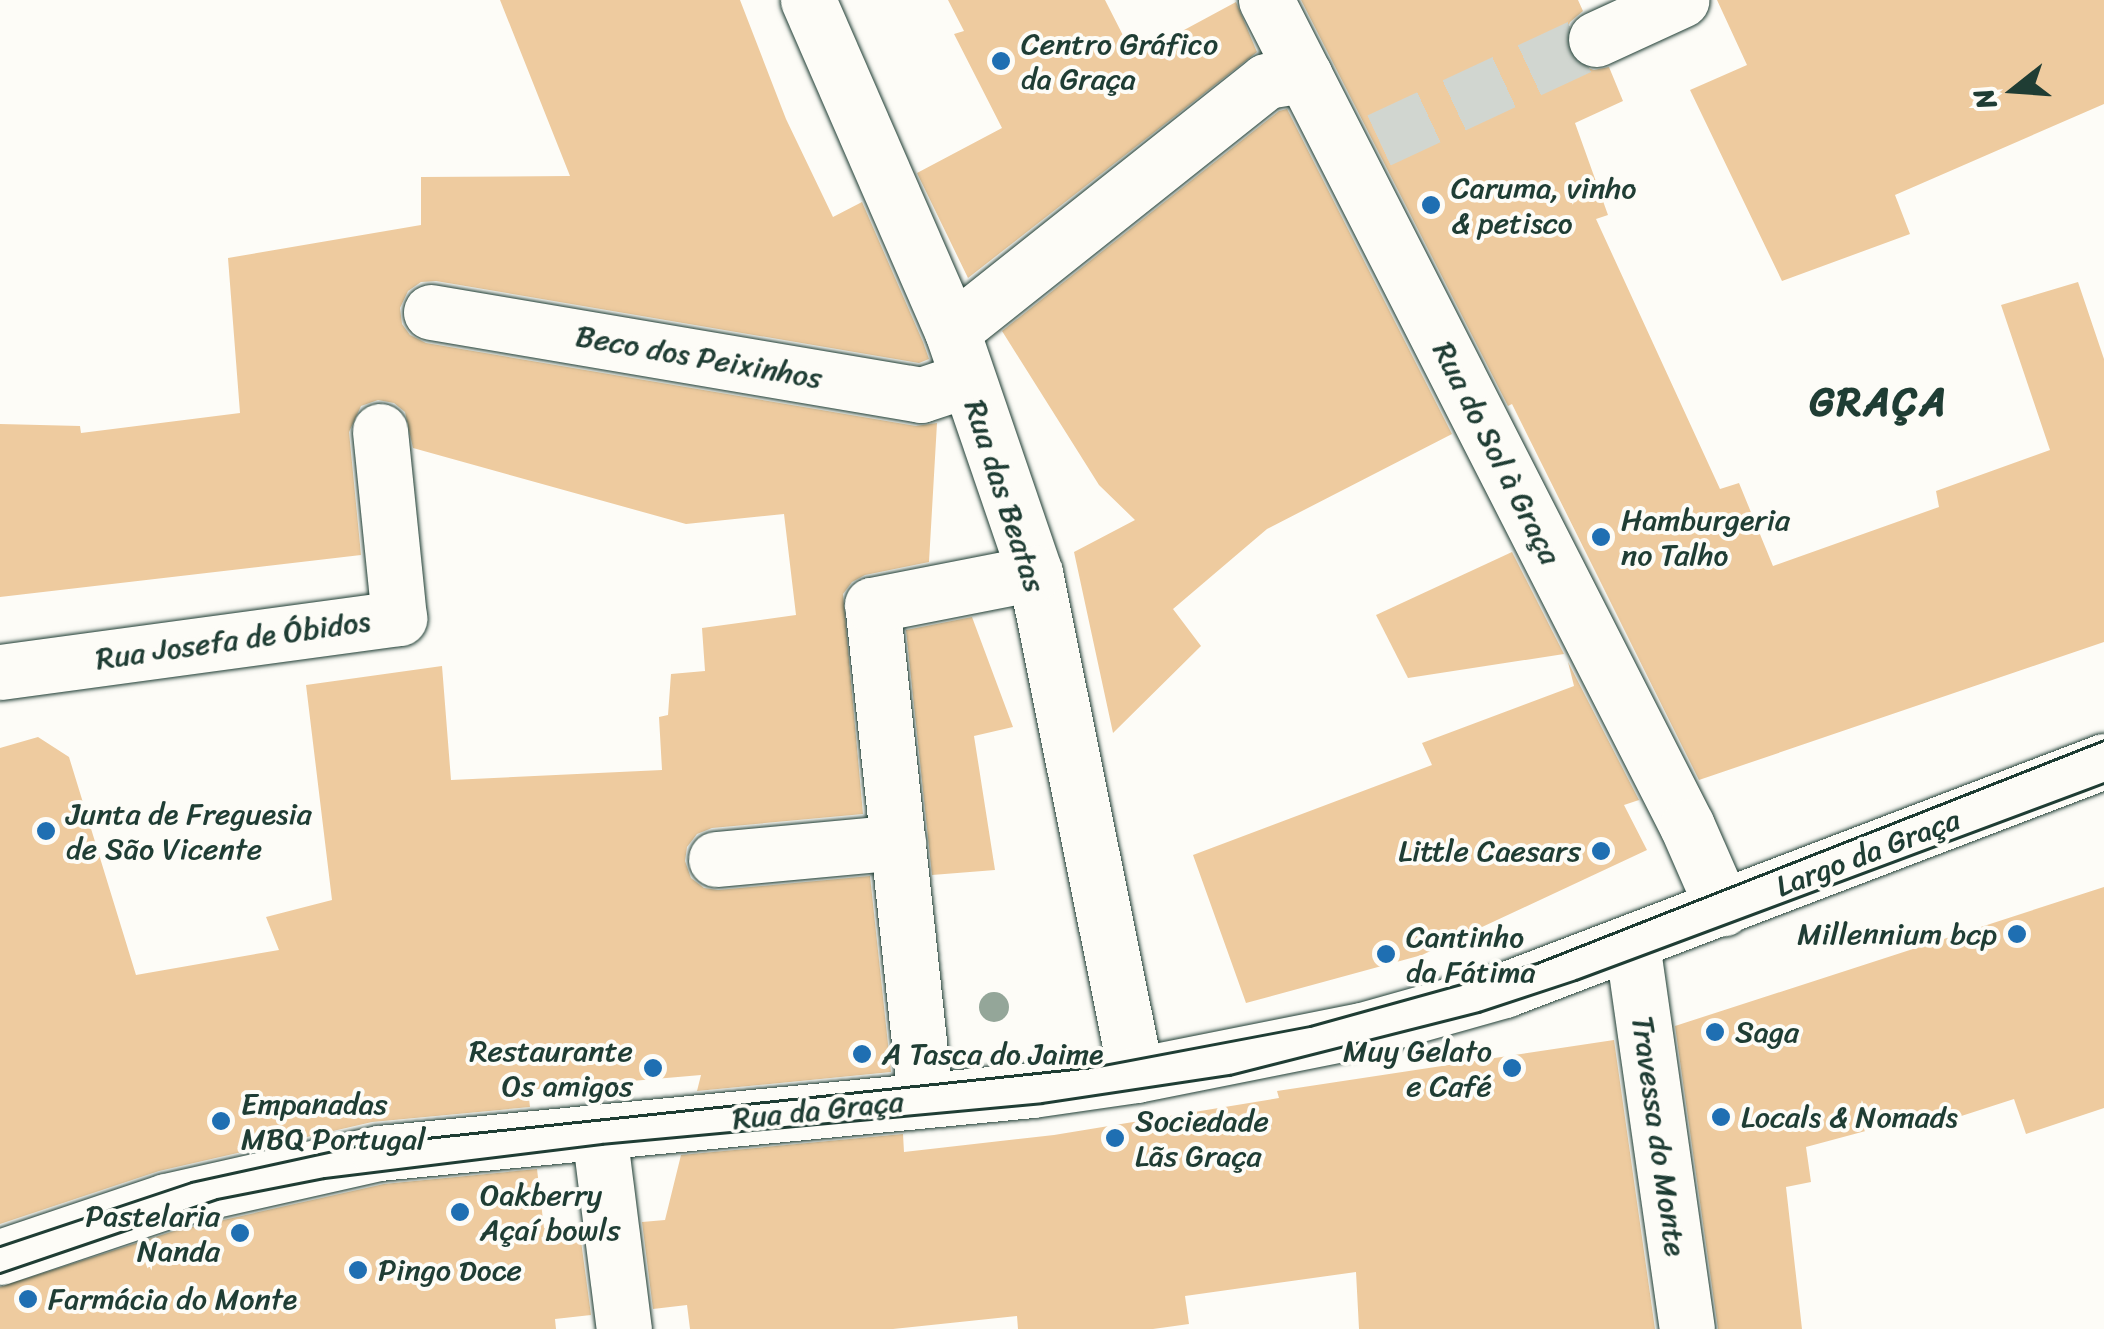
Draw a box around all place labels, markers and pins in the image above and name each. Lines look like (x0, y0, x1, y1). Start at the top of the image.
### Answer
place label: Centro Gráfico da Graça (1021, 26, 1218, 96)
marker: Centro Gráfico da Graça (990, 50, 1012, 72)
place label: Caruma, vinho & petisco (1451, 170, 1636, 240)
marker: Caruma, vinho & petisco (1420, 194, 1442, 216)
place label: Hamburgeria no Talho (1621, 502, 1790, 572)
marker: Hamburgeria no Talho (1590, 526, 1612, 548)
place label: Junta de Freguesia de São Vicente (66, 796, 313, 866)
marker: Junta de Freguesia de São Vicente (35, 820, 57, 842)
place label: Little Caesars (1400, 833, 1581, 869)
marker: Little Caesars (1590, 840, 1612, 862)
place label: Millennium bcp (1797, 916, 1997, 952)
place label: Cantinho da Fátima (1406, 919, 1536, 990)
marker: Millennium bcp (2006, 923, 2028, 945)
marker: Cantinho da Fátima (1375, 943, 1397, 965)
place label: Saga (1735, 1014, 1799, 1050)
marker: Saga (1704, 1021, 1726, 1043)
place label: Restaurante Os amigos (469, 1033, 633, 1104)
place label: Muy Gelato e Café (1342, 1033, 1492, 1104)
place label: A Tasca do Jaime (882, 1036, 1104, 1072)
marker: A Tasca do Jaime (851, 1043, 873, 1065)
marker: Restaurante Os amigos (642, 1057, 664, 1079)
marker: Muy Gelato e Café (1501, 1057, 1523, 1079)
place label: Empanadas MBQ Portugal (241, 1086, 426, 1156)
place label: Locals & Nomads (1741, 1099, 1958, 1135)
place label: Sociedade Lãs Graça (1135, 1103, 1269, 1174)
marker: Locals & Nomads (1710, 1106, 1732, 1128)
marker: Empanadas MBQ Portugal (210, 1110, 232, 1132)
marker: Sociedade Lãs Graça (1104, 1127, 1126, 1149)
place label: Oakberry Açaí bowls (480, 1177, 621, 1248)
place label: Pastelaria Nanda (85, 1198, 220, 1268)
marker: Oakberry Açaí bowls (449, 1201, 471, 1223)
marker: Pastelaria Nanda (229, 1222, 251, 1244)
place label: Pingo Doce (378, 1252, 522, 1288)
marker: Pingo Doce (347, 1259, 369, 1281)
place label: Farmácia do Monte (48, 1281, 299, 1317)
marker: Farmácia do Monte (17, 1288, 39, 1310)

